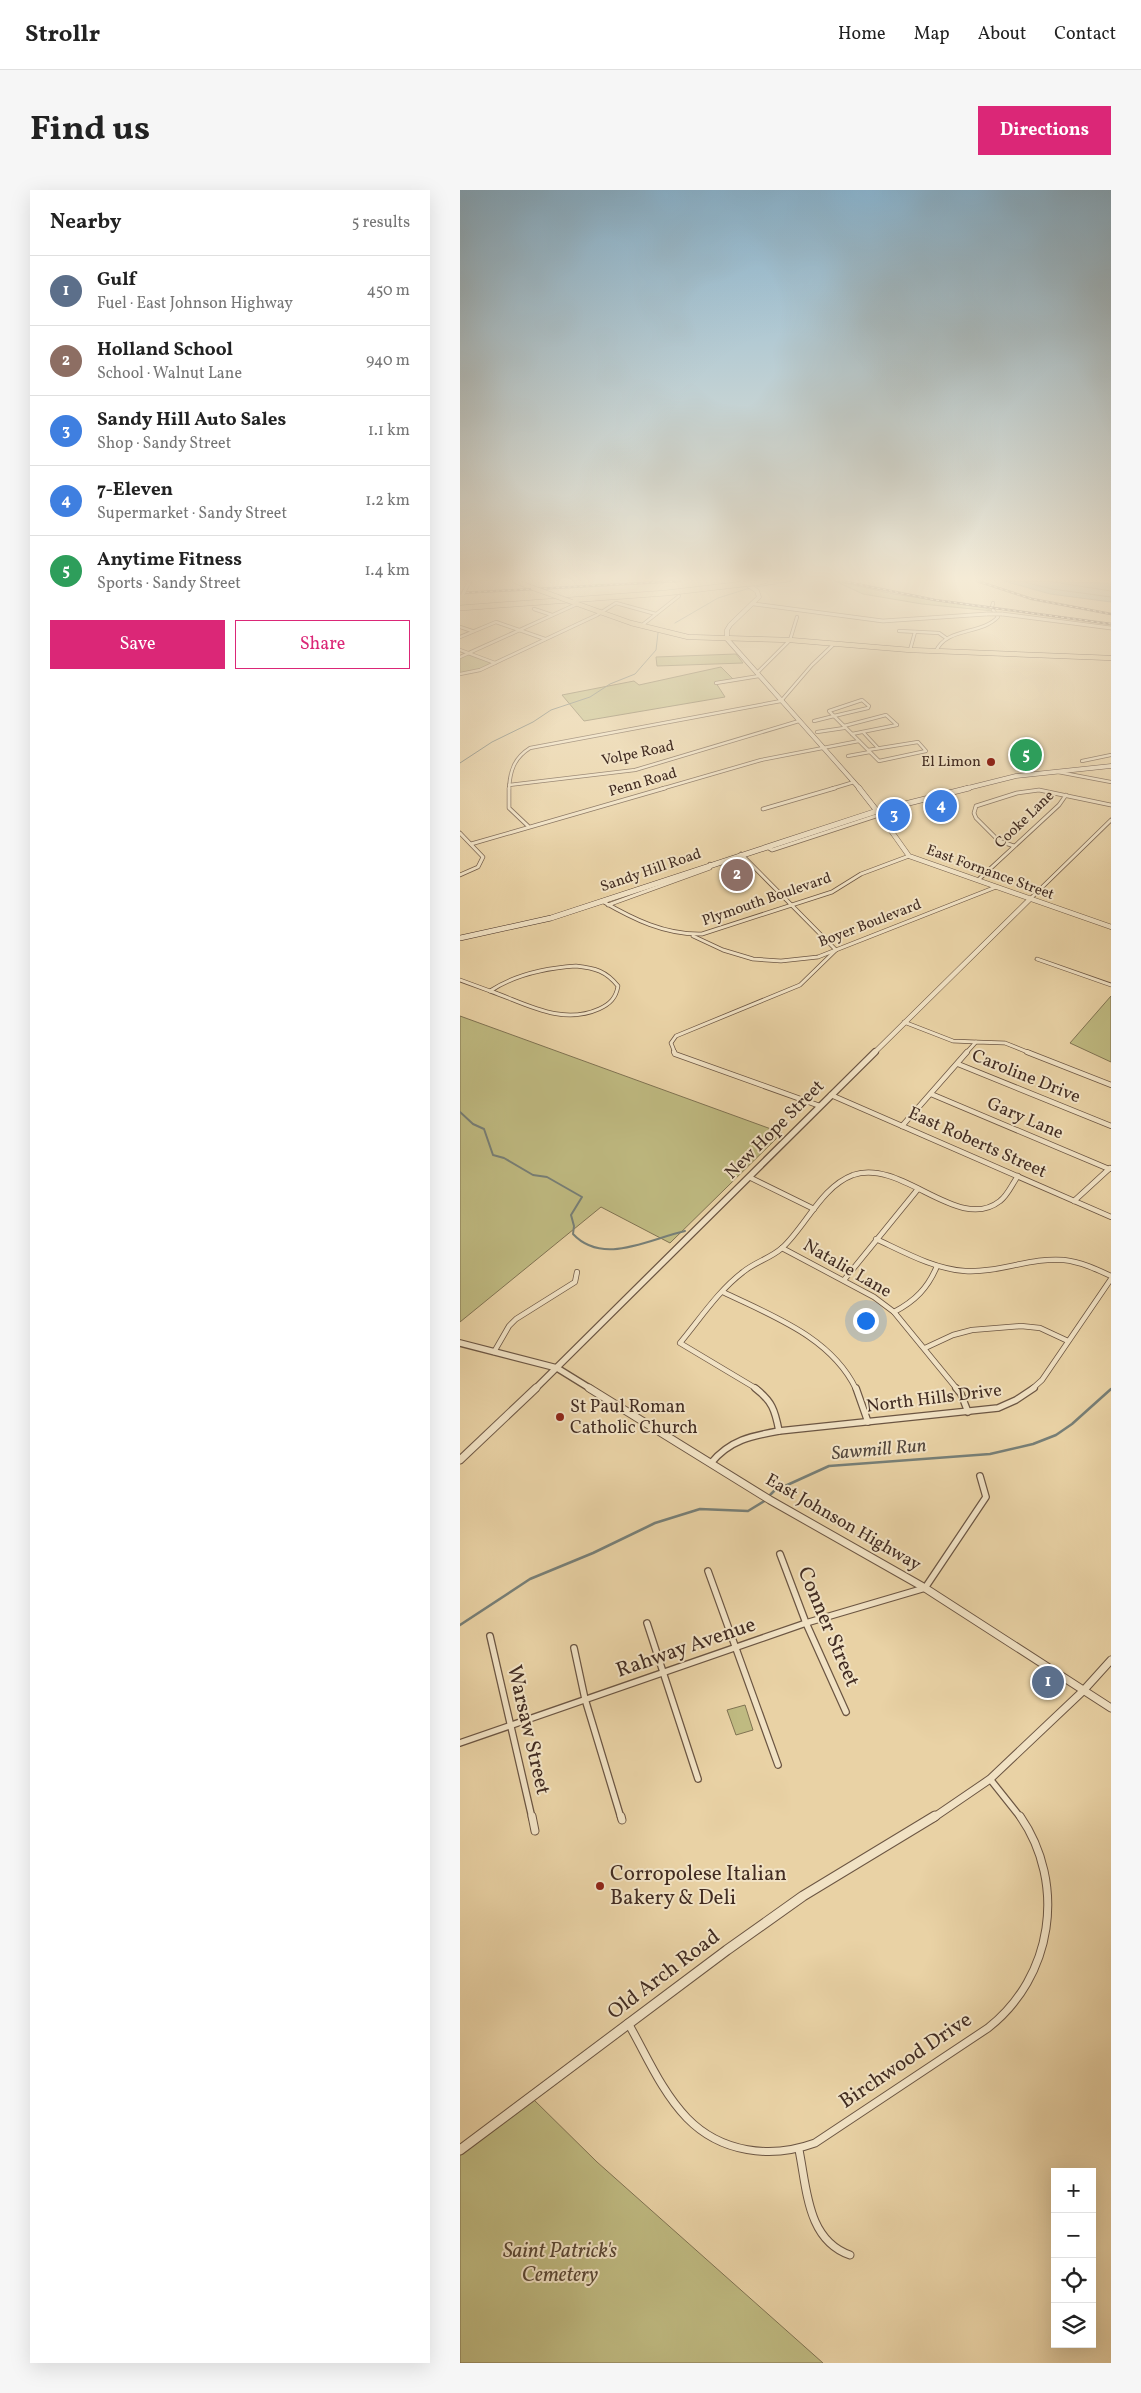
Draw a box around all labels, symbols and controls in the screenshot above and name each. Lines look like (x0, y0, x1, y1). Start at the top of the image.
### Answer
text: Strollr (25, 18, 100, 52)
text: Home (838, 22, 886, 47)
text: Map (914, 22, 950, 47)
text: About (978, 22, 1026, 47)
text: Contact (1054, 22, 1116, 47)
text: Find us (30, 106, 150, 154)
button: Directions (978, 106, 1111, 155)
text: Nearby (50, 208, 121, 237)
text: 5 results (352, 212, 410, 234)
text: Gulf (97, 267, 136, 293)
text: 1 (63, 280, 69, 302)
text: 450 m (367, 280, 410, 302)
text: Fuel · East Johnson Highway (97, 293, 293, 315)
text: Holland School (97, 337, 233, 363)
text: 2 (62, 350, 70, 372)
text: 940 m (366, 350, 410, 372)
text: School · Walnut Lane (97, 363, 242, 385)
text: Sandy Hill Auto Sales (97, 407, 286, 433)
text: 3 (62, 420, 70, 442)
text: 1.1 km (368, 420, 410, 442)
text: Shop · Sandy Street (97, 433, 231, 455)
text: 7-Eleven (97, 477, 173, 503)
text: 4 (61, 490, 71, 512)
text: 1.2 km (365, 490, 410, 512)
text: Supermarket · Sandy Street (97, 503, 287, 525)
text: Anytime Fitness (97, 547, 242, 573)
text: 5 (62, 560, 70, 582)
text: 1.4 km (364, 560, 410, 582)
text: Sports · Sandy Street (97, 573, 241, 595)
button: Save (50, 620, 225, 669)
button: Share (235, 620, 410, 669)
street label: Volpe Road (600, 736, 676, 772)
pin: 5 (1010, 736, 1042, 774)
place label: El Limon (921, 752, 981, 773)
marker: El Limon (985, 756, 997, 768)
street label: Penn Road (606, 763, 680, 803)
street label: Cooke Lane (991, 786, 1059, 854)
pin: 4 (925, 787, 957, 825)
pin: 3 (878, 796, 910, 834)
street label: East Fornance Street (923, 840, 1057, 906)
street label: Sandy Hill Road (598, 844, 704, 898)
pin: 2 (721, 856, 753, 894)
street label: Plymouth Boulevard (699, 868, 835, 932)
street label: Boyer Boulevard (815, 895, 925, 953)
street label: Caroline Drive (968, 1044, 1084, 1110)
street label: New Hope Street (720, 1075, 830, 1185)
street label: Gary Lane (983, 1092, 1067, 1146)
street label: East Roberts Street (904, 1101, 1050, 1185)
street label: Natalie Lane (798, 1234, 896, 1304)
your location (853, 1308, 879, 1334)
street label: North Hills Drive (865, 1378, 1003, 1420)
place label: St Paul Roman Catholic Church (570, 1395, 698, 1441)
marker: St Paul Roman Catholic Church (554, 1411, 566, 1423)
water label: Sawmill Run (830, 1433, 928, 1467)
street label: East Johnson Highway (760, 1468, 926, 1578)
street label: Conner Street (790, 1562, 866, 1692)
street label: Rahway Avenue (612, 1610, 760, 1686)
street label: Warsaw Street (499, 1662, 557, 1798)
pin: 1 (1032, 1663, 1064, 1701)
place label: Corropolese Italian Bakery & Deli (610, 1860, 787, 1913)
marker: Corropolese Italian Bakery & Deli (594, 1880, 606, 1892)
street label: Old Arch Road (602, 1923, 726, 2027)
street label: Birchwood Drive (834, 2006, 978, 2116)
map controls (1051, 2168, 1096, 2348)
button: + (1051, 2168, 1096, 2213)
button: − (1051, 2213, 1096, 2258)
park label: Saint Patrick's Cemetery (503, 2237, 617, 2290)
button: locate (1051, 2258, 1096, 2303)
button: layers (1051, 2303, 1096, 2348)

